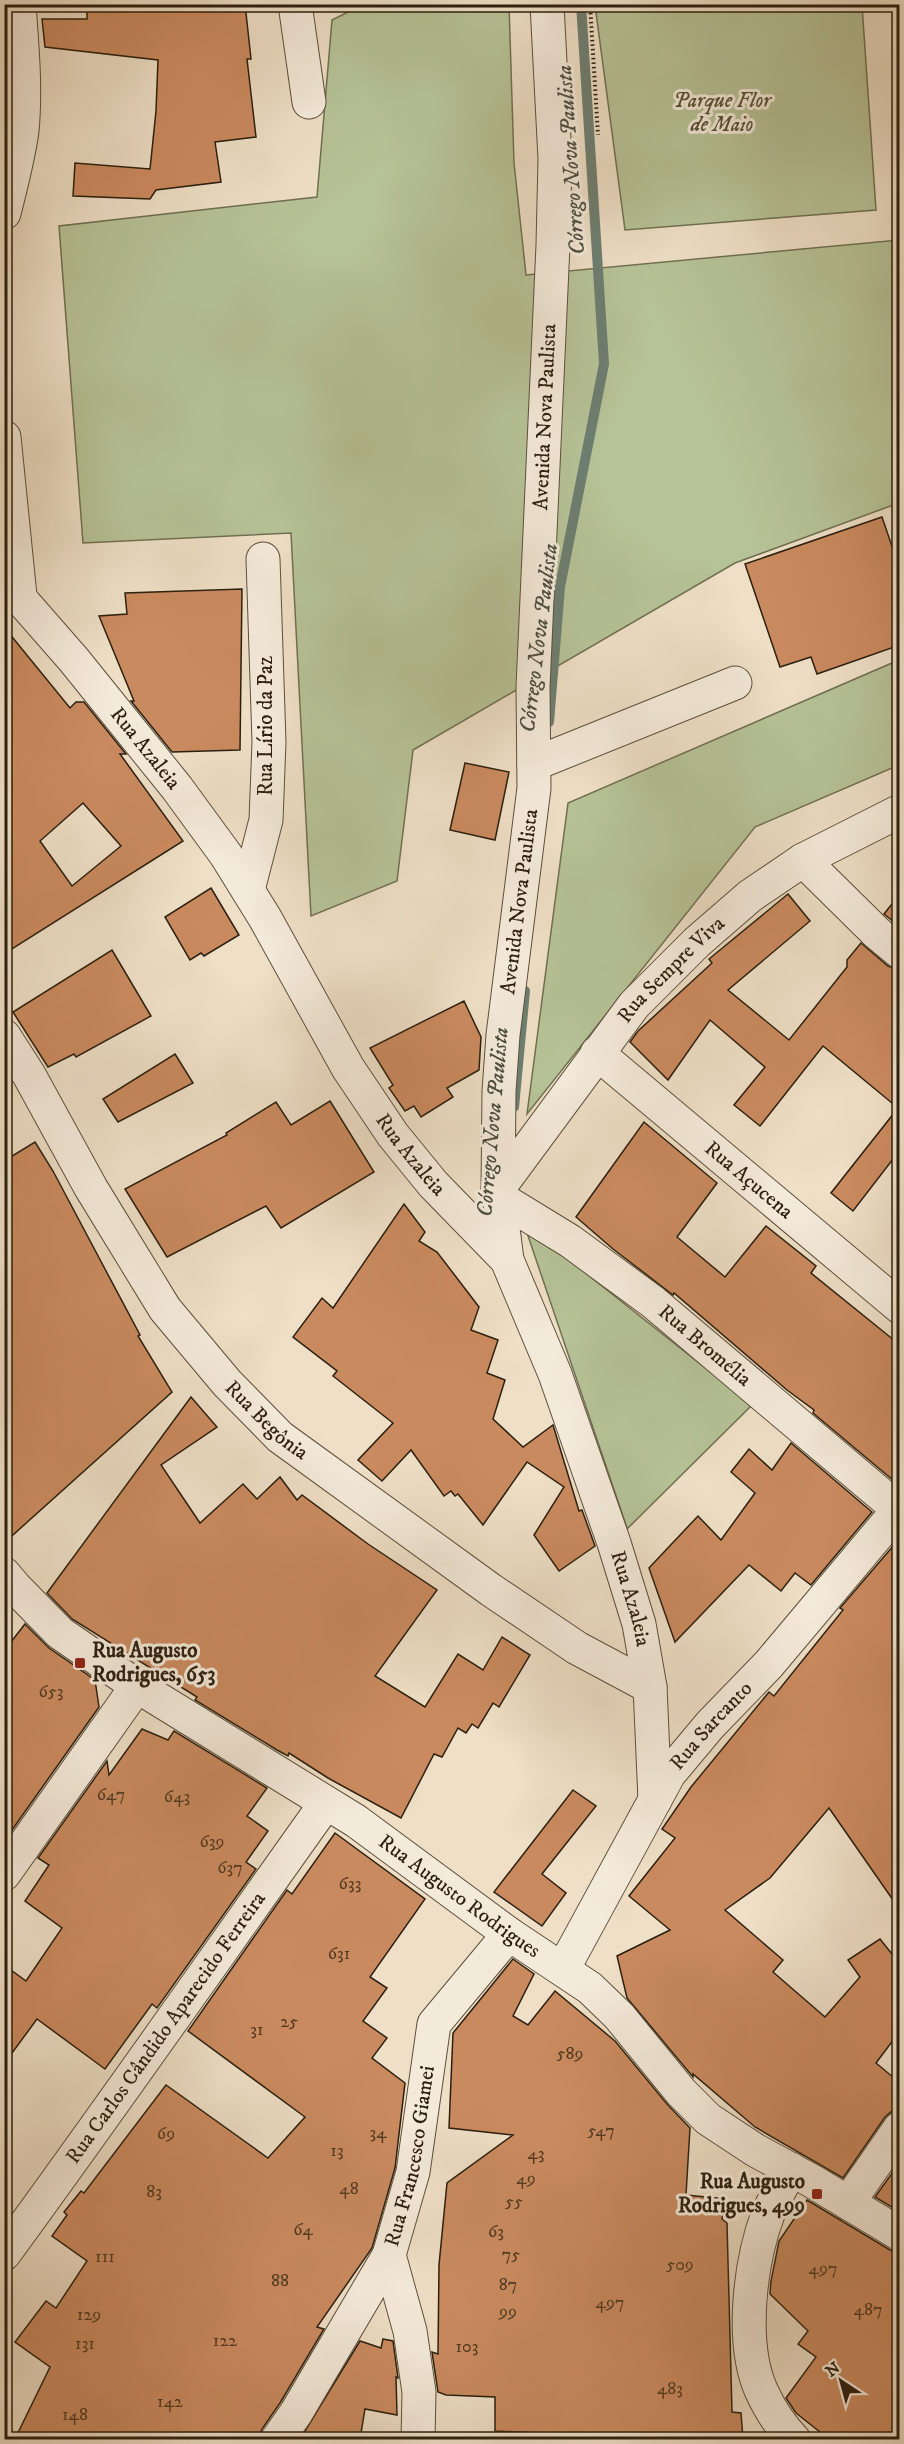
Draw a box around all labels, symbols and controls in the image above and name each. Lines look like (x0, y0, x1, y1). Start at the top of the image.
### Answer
water label: Córrego Nova Paulista (551, 64, 591, 256)
park label: Parque Flor de Maio (673, 88, 772, 138)
street label: Avenida Nova Paulista (528, 323, 562, 511)
water label: Córrego Nova Paulista (514, 542, 564, 734)
street label: Rua Lírio da Paz (253, 656, 279, 796)
street label: Rua Azaleia (104, 702, 186, 795)
street label: Avenida Nova Paulista (495, 807, 544, 996)
street label: Rua Sempre Viva (612, 911, 730, 1028)
water label: Córrego Nova Paulista (471, 1026, 515, 1218)
street label: Rua Azaleia (369, 1109, 451, 1202)
street label: Rua Açucena (699, 1136, 798, 1225)
street label: Rua Bromélia (653, 1299, 757, 1392)
street label: Rua Begônia (219, 1375, 313, 1466)
street label: Rua Azaleia (604, 1548, 656, 1648)
place label: Rua Augusto Rodrigues, 653 (92, 1638, 215, 1688)
marker: Rua Augusto Rodrigues, 653 (73, 1656, 87, 1670)
street label: Rua Sarcanto (665, 1676, 758, 1776)
house number: 653 (38, 1681, 64, 1703)
house number: 647 (97, 1784, 125, 1806)
house number: 643 (164, 1786, 190, 1808)
street label: Rua Augusto Rodrigues (373, 1829, 545, 1964)
house number: 639 (199, 1831, 225, 1853)
house number: 637 (217, 1857, 243, 1879)
house number: 633 (339, 1873, 361, 1895)
street label: Rua Carlos Cândido Aparecido Ferreira (60, 1887, 272, 2169)
house number: 631 (328, 1943, 350, 1965)
house number: 25 (280, 2011, 298, 2033)
house number: 31 (250, 2019, 264, 2041)
house number: 589 (557, 2043, 583, 2065)
street label: Rua Francesco Giamei (379, 2064, 441, 2250)
house number: 547 (587, 2120, 615, 2142)
house number: 34 (369, 2122, 387, 2144)
house number: 69 (157, 2123, 175, 2145)
house number: 13 (330, 2140, 344, 2162)
house number: 43 (527, 2143, 545, 2165)
house number: 49 (516, 2168, 536, 2190)
place label: Rua Augusto Rodrigues, 499 (678, 2169, 805, 2219)
house number: 48 (339, 2178, 359, 2200)
house number: 83 (146, 2181, 162, 2203)
marker: Rua Augusto Rodrigues, 499 (810, 2187, 824, 2201)
house number: 55 (505, 2191, 523, 2213)
house number: 64 (293, 2219, 314, 2241)
house number: 63 (488, 2221, 504, 2243)
house number: 75 (502, 2244, 520, 2266)
house number: 111 (95, 2246, 115, 2268)
house number: 509 (666, 2254, 694, 2276)
house number: 497 (809, 2258, 837, 2280)
house number: 88 (271, 2270, 289, 2292)
house number: 87 (499, 2274, 517, 2296)
house number: 497 (596, 2292, 624, 2314)
house number: 487 (854, 2299, 882, 2321)
house number: 99 (498, 2301, 517, 2323)
house number: 129 (77, 2304, 101, 2326)
house number: 122 (213, 2330, 237, 2352)
house number: 131 (75, 2333, 95, 2355)
house number: 103 (456, 2336, 478, 2358)
north arrow (811, 2351, 871, 2411)
text: N (822, 2358, 844, 2382)
house number: 483 (657, 2378, 683, 2400)
house number: 142 (157, 2391, 183, 2413)
house number: 148 (62, 2404, 88, 2426)

